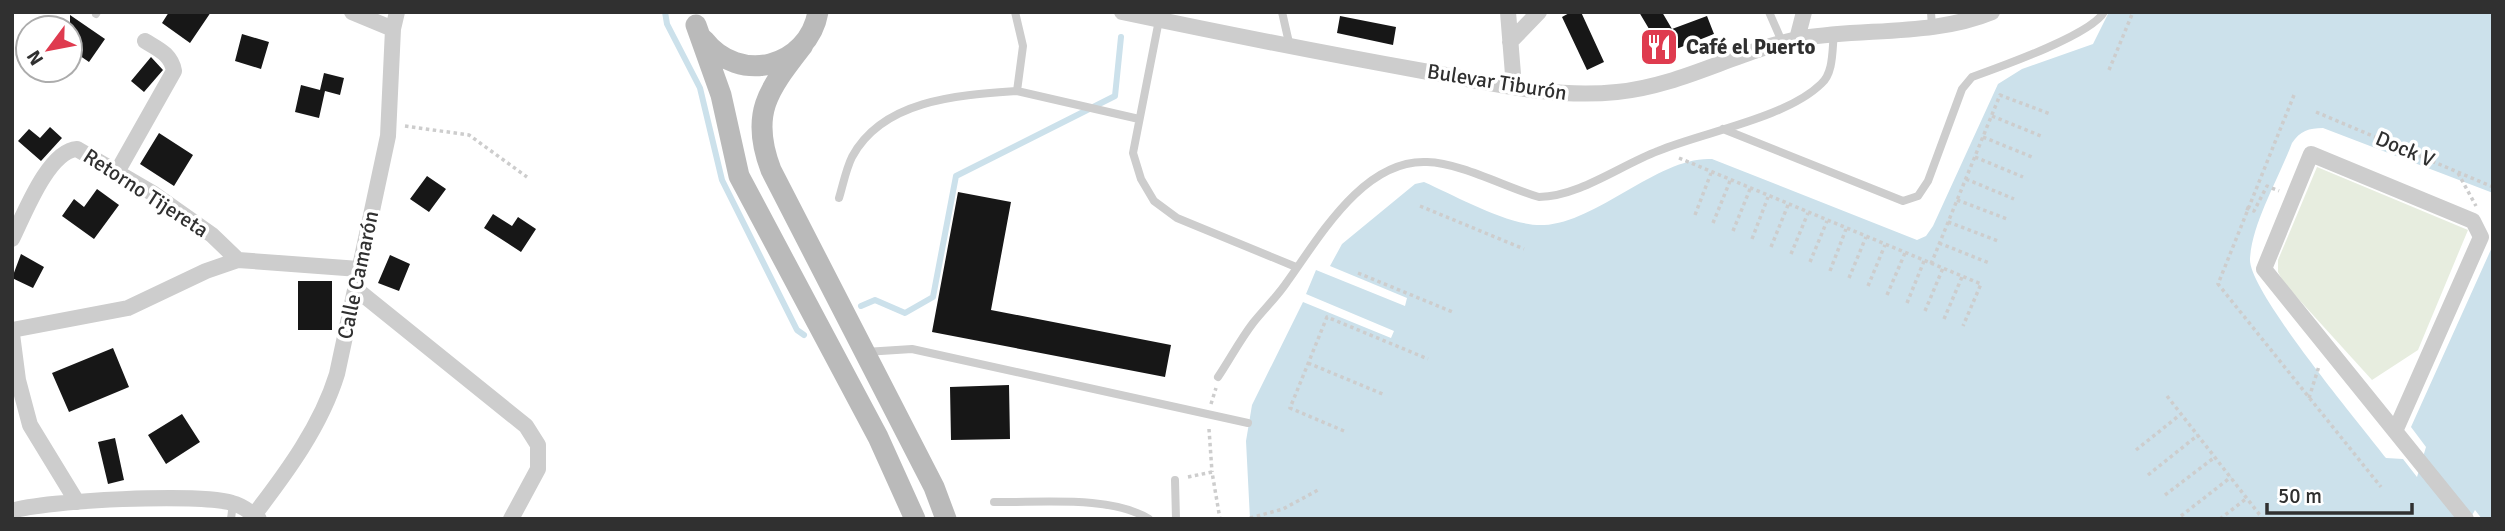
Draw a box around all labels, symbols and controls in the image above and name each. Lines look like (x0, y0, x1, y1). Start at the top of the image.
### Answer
north arrow (14, 14, 84, 84)
restaurant icon: Café el Puerto (1638, 26, 1680, 68)
place label: Café el Puerto (1686, 34, 1816, 60)
text: N (22, 46, 49, 69)
street label: Bulevar Tiburón (1425, 58, 1569, 106)
street label: Dock V (2372, 125, 2438, 173)
street label: Retorno Tijereta (79, 143, 213, 243)
street label: Calle Camarón (332, 208, 384, 342)
scale bar (2267, 472, 2412, 516)
text: 50 m (2278, 483, 2322, 509)

